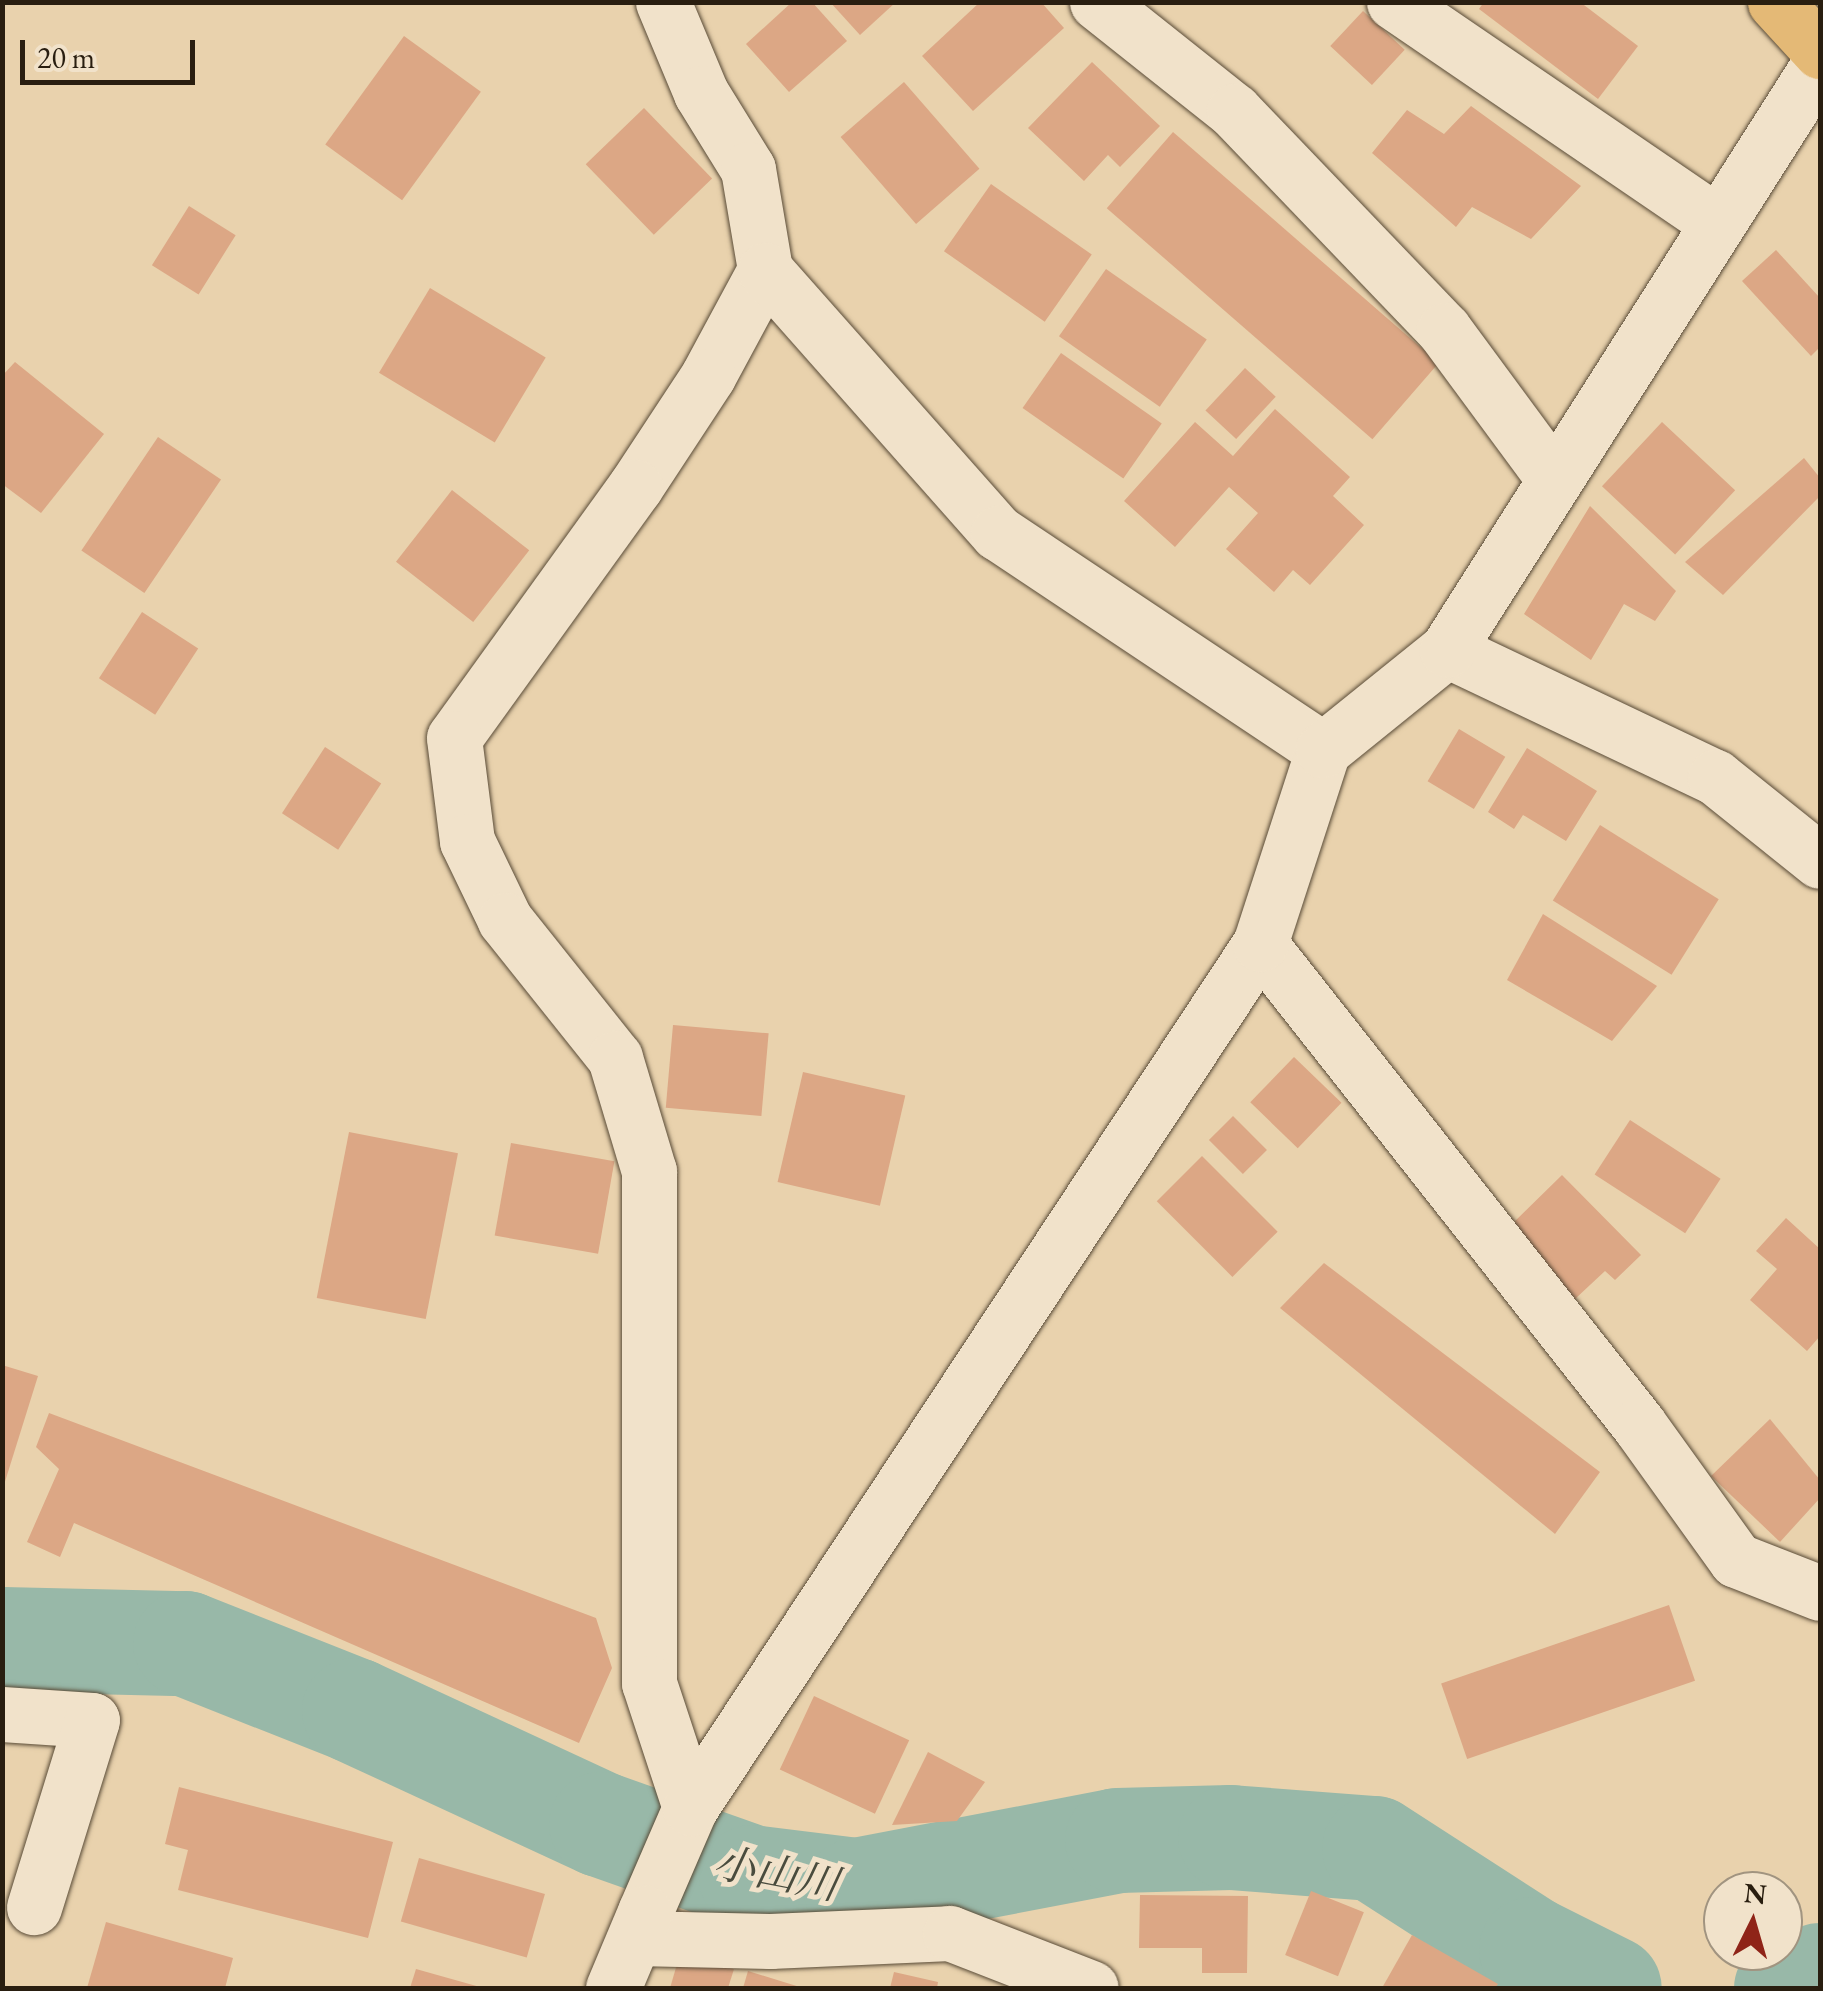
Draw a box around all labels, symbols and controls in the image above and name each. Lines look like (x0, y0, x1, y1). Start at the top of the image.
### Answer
scale bar (25, 20, 200, 82)
text: 20 m (37, 38, 95, 77)
water label: 小山川 (709, 1837, 843, 1911)
north arrow (1703, 1871, 1803, 1971)
text: N (1743, 1874, 1768, 1912)

